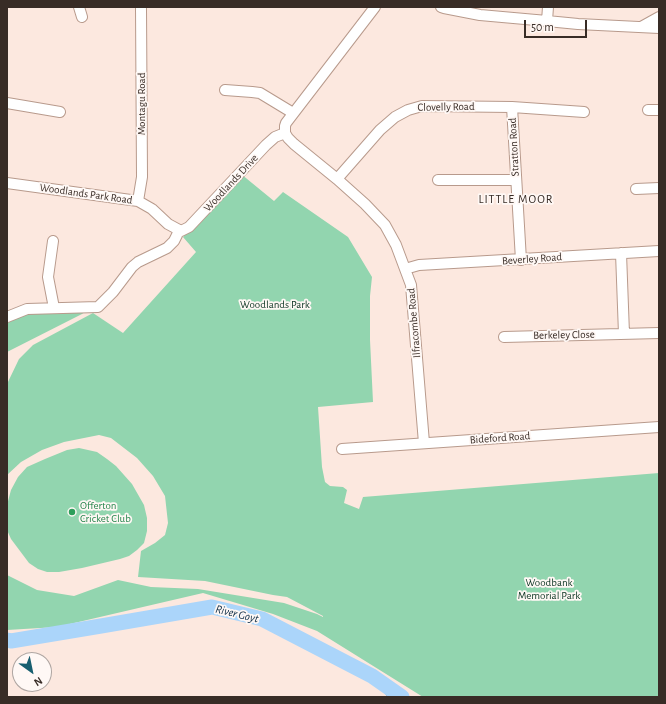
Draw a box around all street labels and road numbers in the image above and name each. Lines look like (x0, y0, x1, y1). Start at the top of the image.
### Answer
street label: Montagu Road (135, 73, 149, 135)
street label: Clovelly Road (417, 100, 475, 114)
street label: Stratton Road (506, 117, 522, 177)
street label: Woodlands Drive (201, 152, 261, 214)
street label: Woodlands Park Road (39, 181, 133, 207)
street label: Beverley Road (502, 250, 562, 268)
street label: Ilfracombe Road (404, 287, 424, 359)
street label: Berkeley Close (533, 328, 595, 342)
street label: Bideford Road (469, 429, 531, 447)

